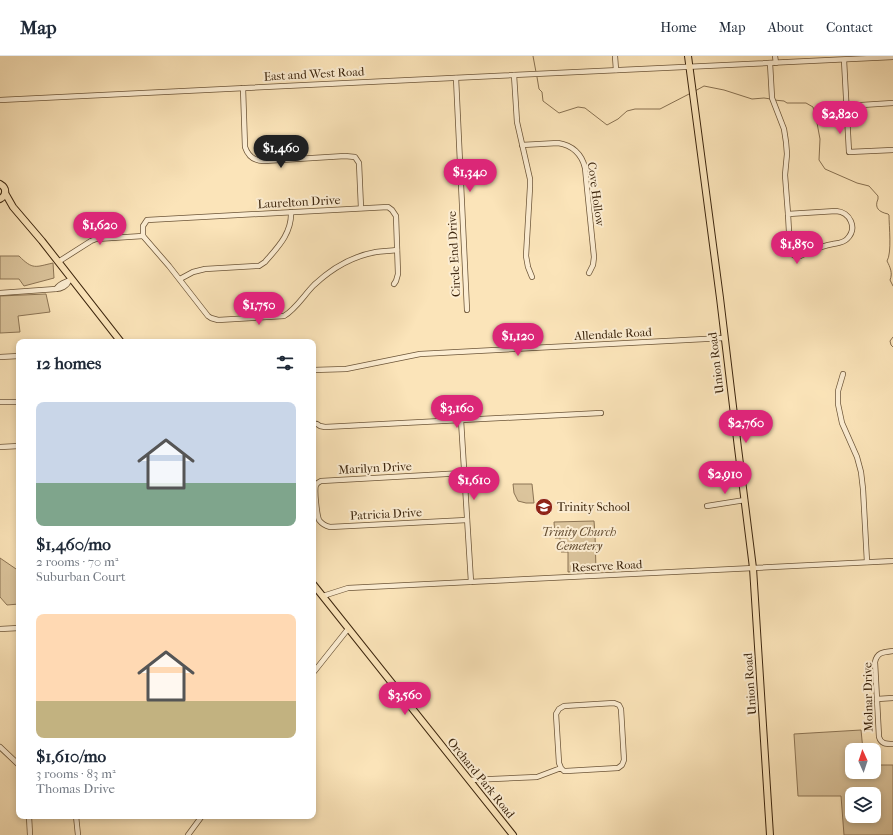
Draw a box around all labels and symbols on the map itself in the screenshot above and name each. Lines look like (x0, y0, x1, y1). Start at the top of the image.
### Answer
street label: East and West Road (263, 64, 365, 84)
pin: $2,820 (807, 101, 873, 135)
pin: $1,460 (248, 135, 314, 169)
pin: $1,340 (437, 159, 503, 193)
street label: Cove Hollow (585, 161, 608, 228)
street label: Laurelton Drive (257, 193, 341, 211)
street label: Circle End Drive (445, 211, 463, 297)
pin: $1,620 (67, 212, 133, 246)
pin: $1,850 (764, 231, 830, 265)
pin: $1,750 (226, 292, 292, 326)
pin: $1,120 (485, 323, 551, 357)
street label: Allendale Road (573, 325, 653, 343)
street label: Union Road (705, 331, 727, 395)
pin: $3,160 (424, 395, 490, 429)
pin: $2,760 (713, 410, 779, 444)
street label: Marilyn Drive (338, 459, 412, 477)
pin: $2,910 (692, 461, 758, 495)
pin: $1,610 (441, 467, 507, 501)
school or university icon: Trinity School (534, 497, 554, 517)
place label: Trinity School (557, 500, 631, 514)
street label: Patricia Drive (350, 505, 422, 523)
park label: Trinity Church Cemetery (542, 525, 616, 553)
street label: Reserve Road (571, 557, 643, 575)
street label: Union Road (741, 652, 759, 715)
street label: Molnar Drive (860, 662, 876, 732)
pin: $3,560 (372, 682, 438, 716)
street label: Orchard Park Road (444, 735, 518, 821)
north arrow (845, 743, 881, 779)

